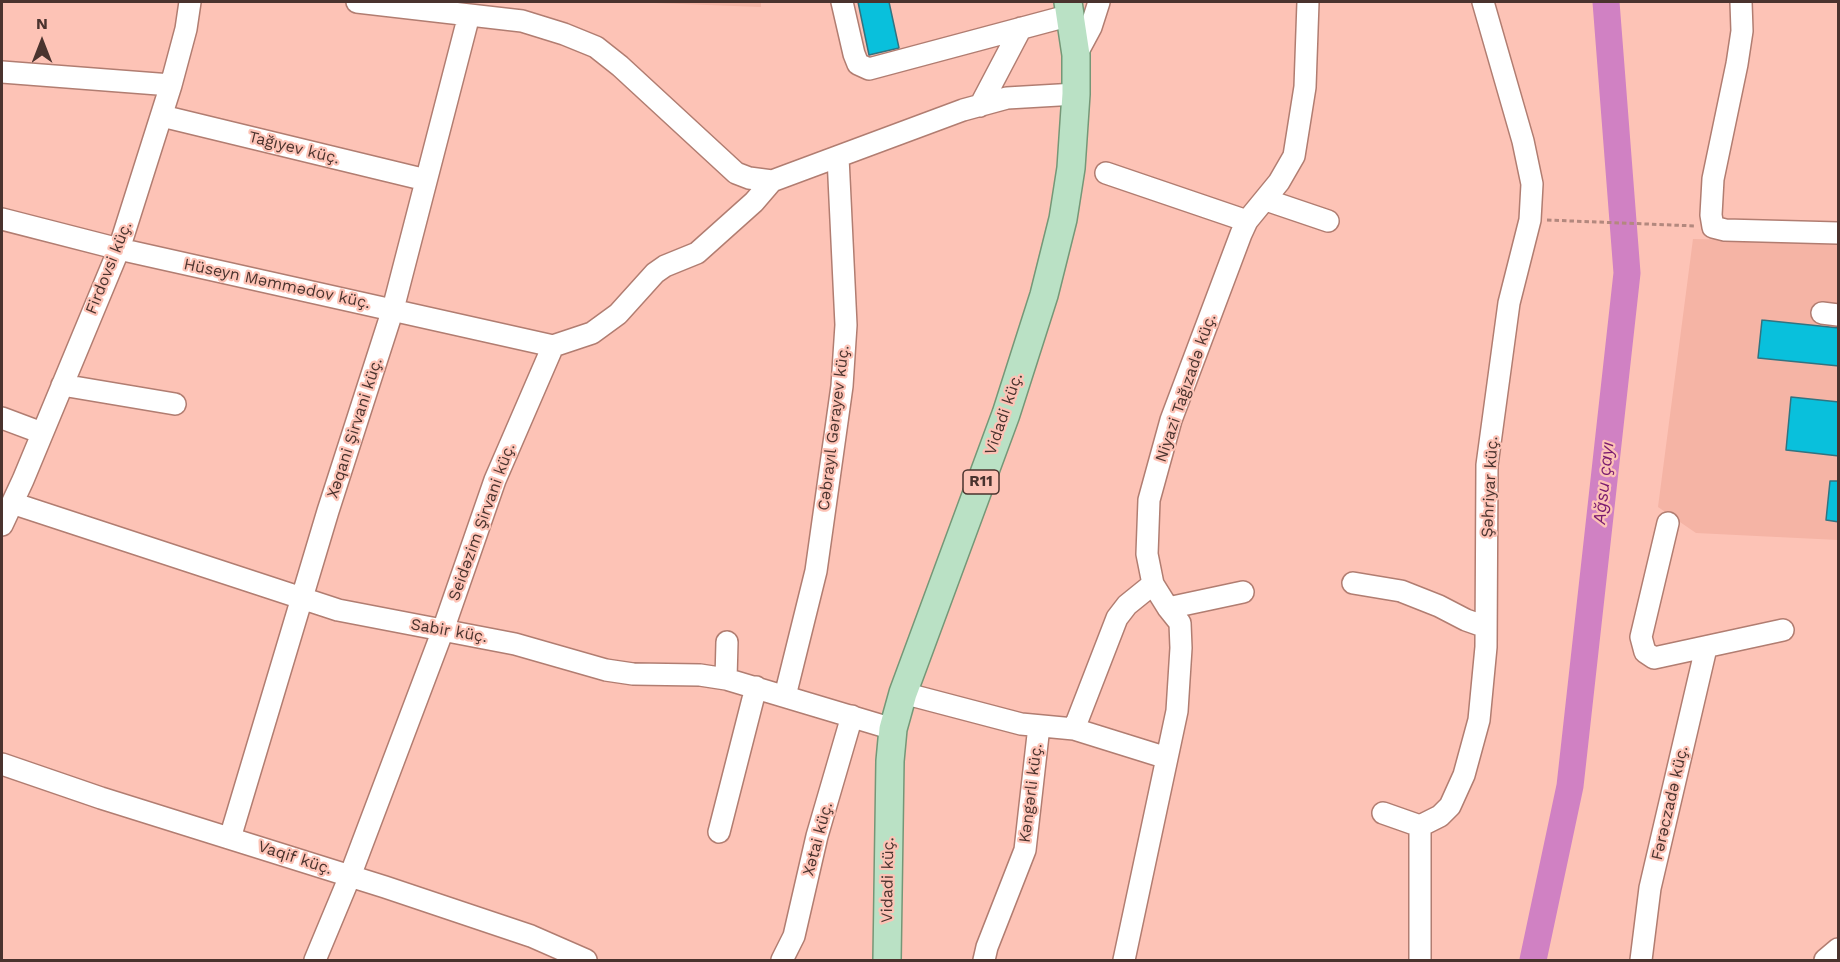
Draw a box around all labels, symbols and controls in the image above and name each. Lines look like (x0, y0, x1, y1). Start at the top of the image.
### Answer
north arrow (12, 12, 72, 72)
text: N (36, 14, 48, 33)
street label: Tağıyev küç. (247, 127, 341, 169)
street label: Firdovsi küç. (82, 219, 136, 317)
street label: Hüseyn Məmmədov küç. (182, 255, 372, 313)
street label: Niyazi Tağızadə küç. (1152, 311, 1220, 465)
street label: Cəbrayıl Gərayev küç. (814, 344, 854, 512)
street label: Xəqani Şirvani küç. (323, 355, 387, 501)
street label: Vidadi küç. (981, 370, 1027, 458)
street label: Şəhriyar küç. (1478, 436, 1502, 538)
street label: Seidəzim Şirvani küç. (445, 441, 519, 603)
water label: Ağsu çayı (1589, 441, 1619, 525)
road number: R11 (963, 470, 999, 494)
street label: Sabir küç. (409, 615, 489, 647)
street label: Kəngərli küç. (1015, 742, 1047, 844)
street label: Fərəczadə küç. (1647, 744, 1693, 862)
street label: Xətai küç. (799, 800, 837, 878)
street label: Vaqif küç. (256, 837, 334, 879)
street label: Vidadi küç. (878, 837, 898, 923)

